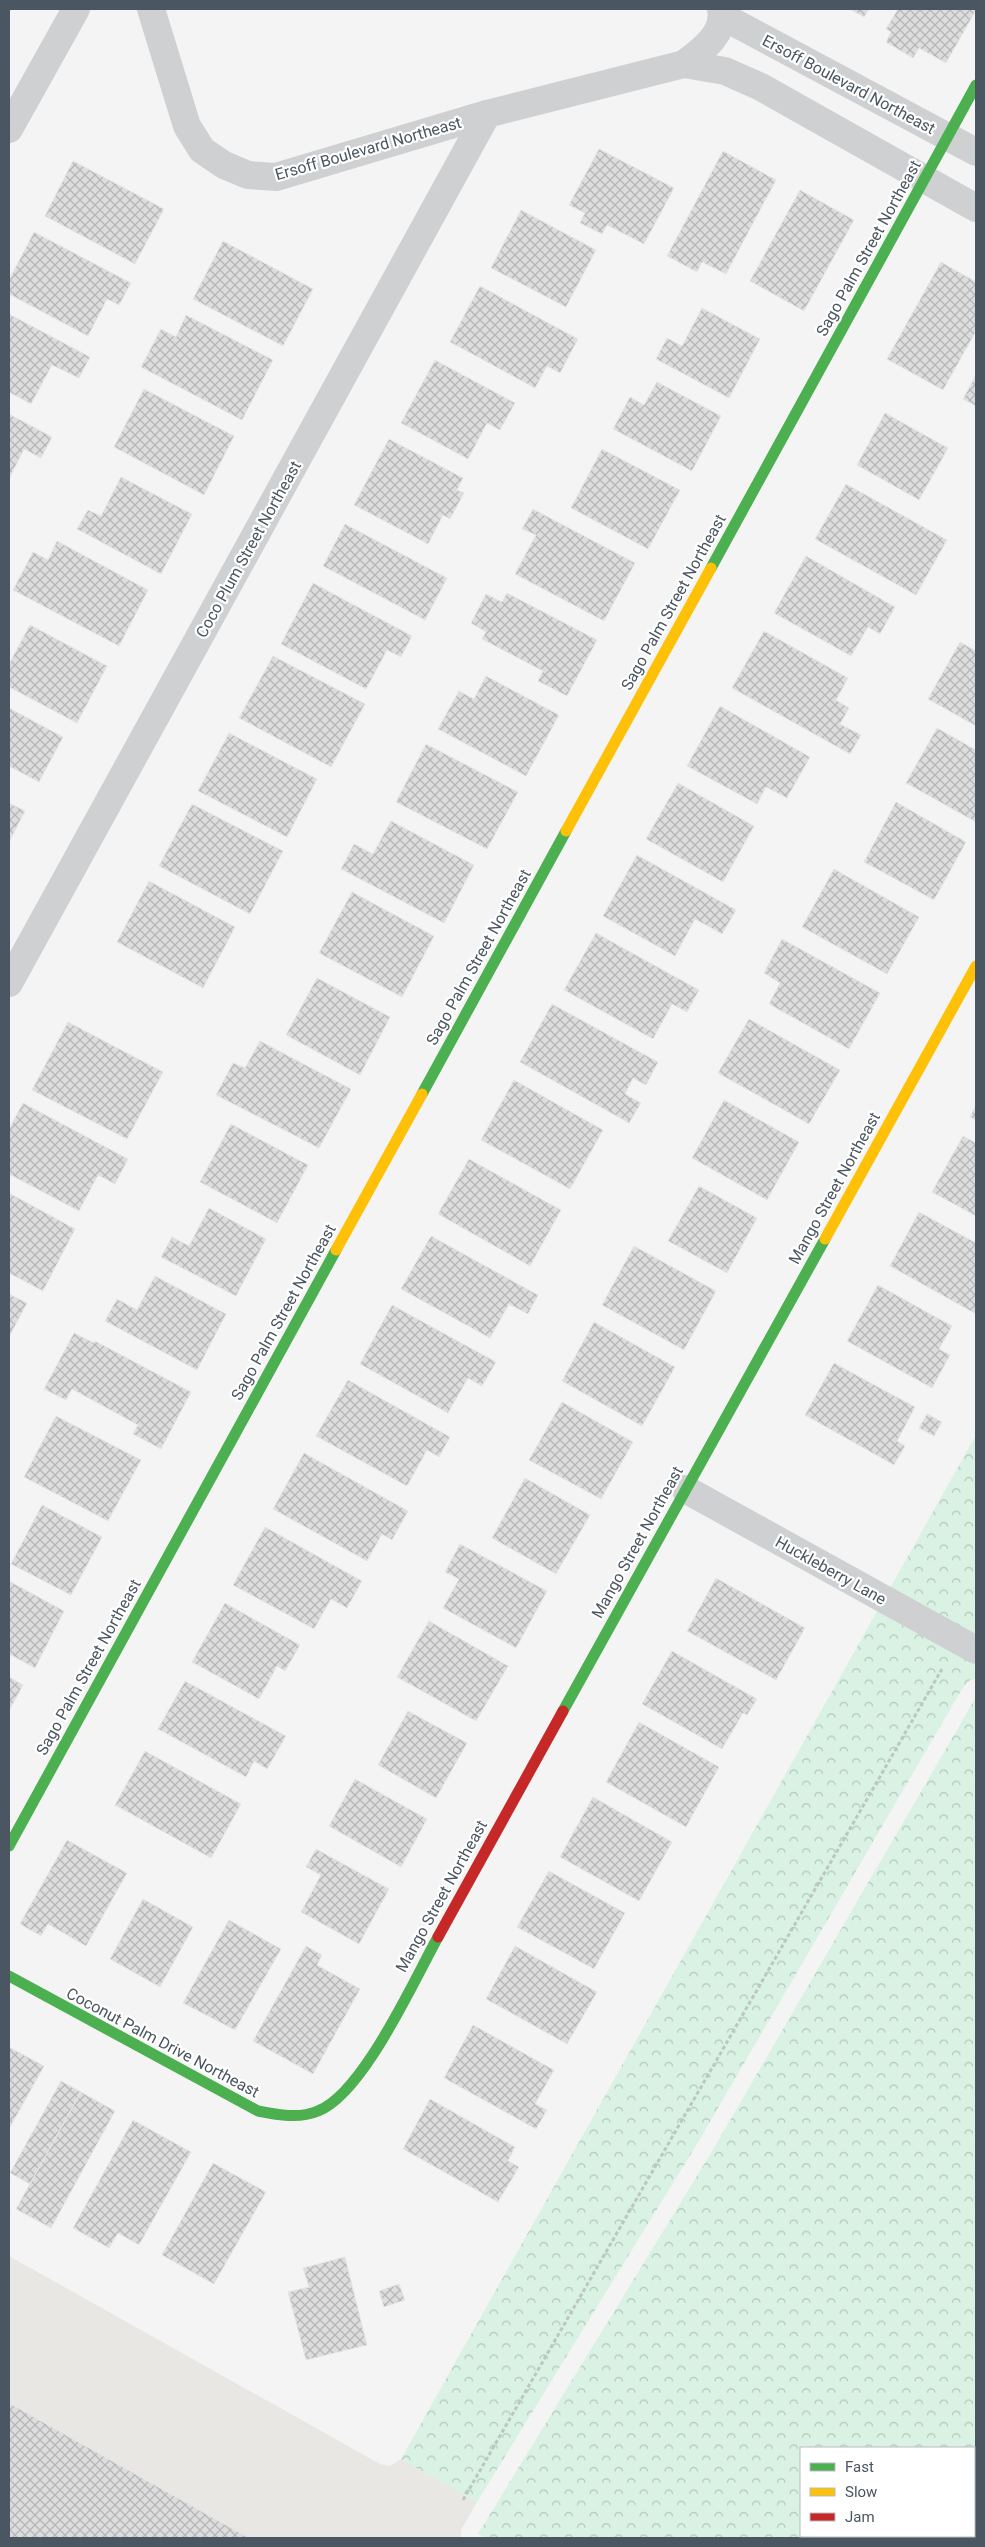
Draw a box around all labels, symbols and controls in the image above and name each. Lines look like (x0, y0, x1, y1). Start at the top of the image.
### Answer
street label: Ersoff Boulevard Northeast (759, 31, 938, 138)
street label: Ersoff Boulevard Northeast (273, 113, 463, 184)
street label: Sago Palm Street Northeast (812, 157, 925, 339)
street label: Coco Plum Street Northeast (192, 458, 305, 641)
street label: Sago Palm Street Northeast (617, 511, 730, 693)
street label: Sago Palm Street Northeast (422, 866, 535, 1048)
street label: Mango Street Northeast (785, 1109, 884, 1268)
street label: Sago Palm Street Northeast (227, 1221, 340, 1403)
street label: Mango Street Northeast (588, 1463, 687, 1622)
street label: Huckleberry Lane (772, 1532, 889, 1609)
street label: Sago Palm Street Northeast (32, 1576, 145, 1758)
street label: Mango Street Northeast (392, 1817, 491, 1976)
street label: Coconut Palm Drive Northeast (63, 1983, 262, 2101)
legend (800, 2447, 975, 2537)
text: Fast (845, 2458, 874, 2476)
text: Slow (845, 2483, 877, 2501)
text: Jam (845, 2508, 875, 2526)

